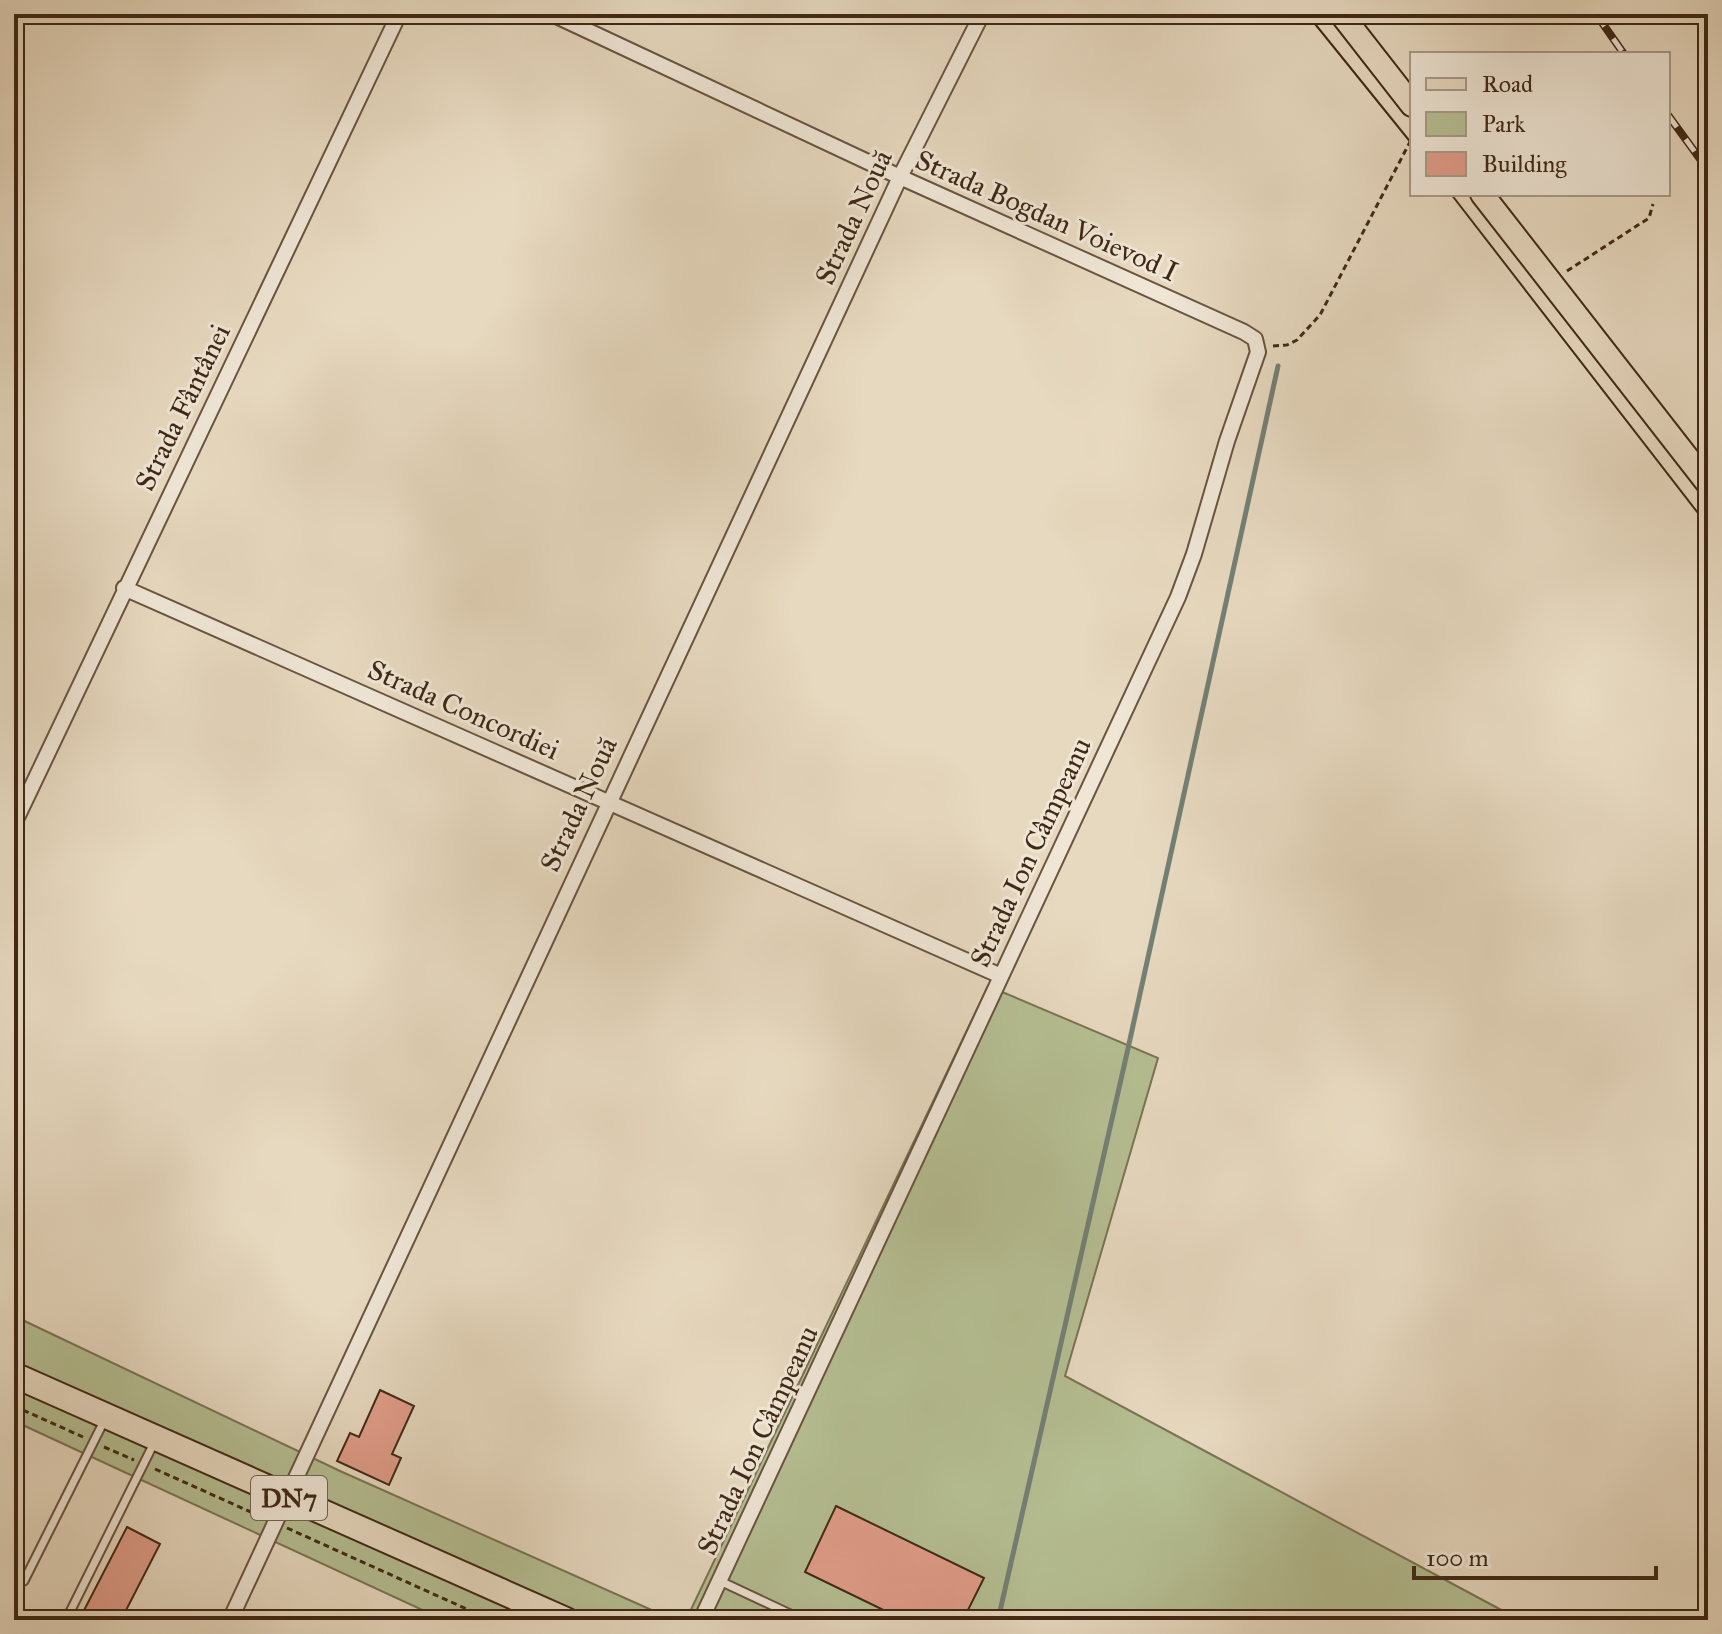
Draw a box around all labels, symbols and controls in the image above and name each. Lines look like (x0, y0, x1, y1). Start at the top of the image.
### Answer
legend (1410, 52, 1670, 196)
text: Road (1482, 69, 1533, 99)
text: Park (1482, 109, 1526, 139)
street label: Strada Bogdan Voievod I (910, 142, 1184, 289)
street label: Strada Nouă (807, 144, 900, 290)
text: Building (1482, 149, 1567, 179)
street label: Strada Fântânei (127, 318, 238, 496)
street label: Strada Concordiei (362, 652, 565, 768)
street label: Strada Nouă (532, 731, 625, 877)
street label: Strada Ion Câmpeanu (962, 732, 1099, 972)
street label: Strada Ion Câmpeanu (689, 1320, 826, 1560)
road number: DN7 (251, 1476, 327, 1520)
scale bar (1414, 1530, 1656, 1580)
text: 100 m (1426, 1543, 1489, 1573)

